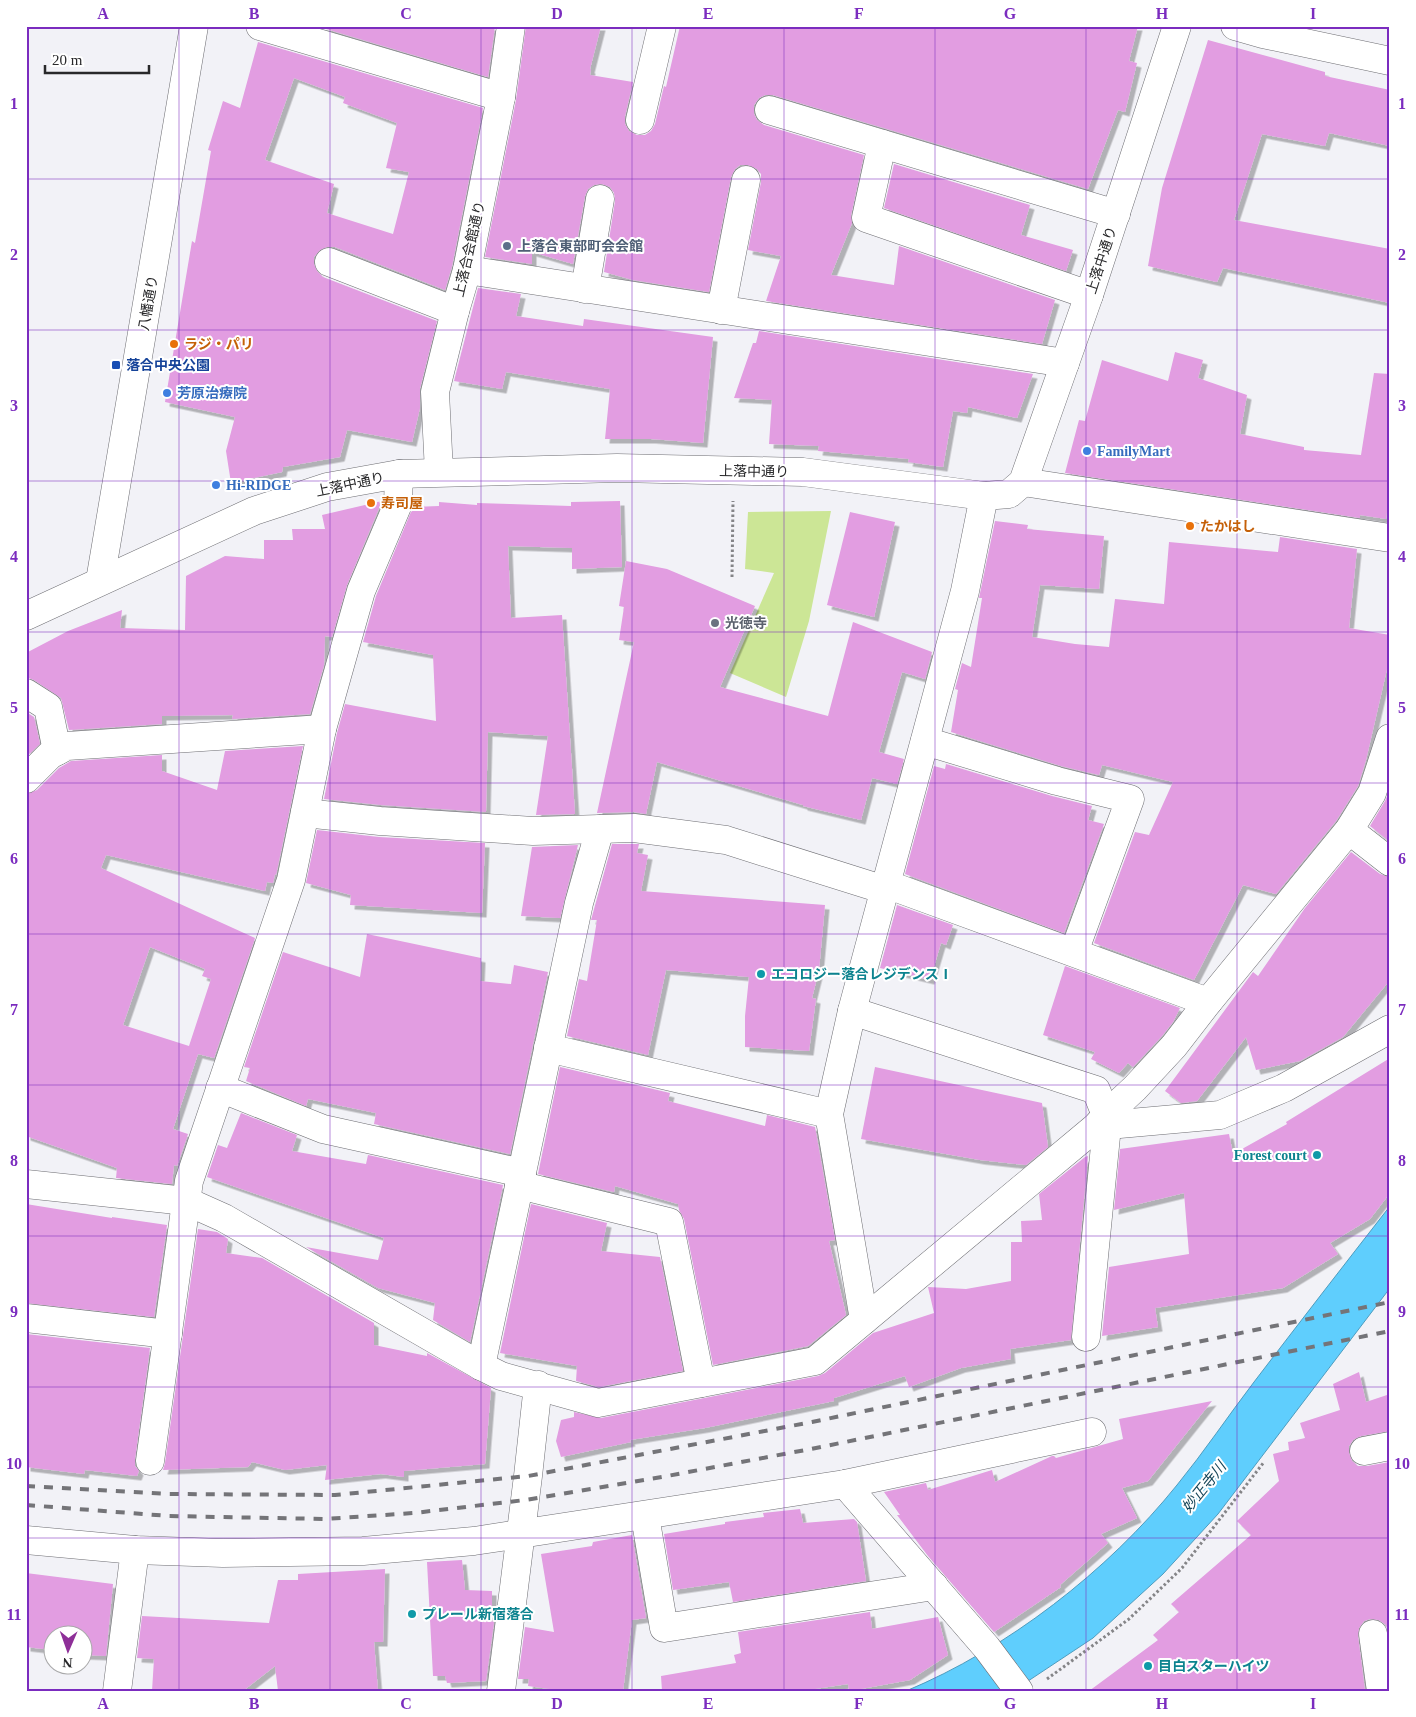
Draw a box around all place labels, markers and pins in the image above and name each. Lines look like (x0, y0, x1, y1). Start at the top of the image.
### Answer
place label: 上落合東部町会会館 (517, 239, 643, 254)
marker: 上落合東部町会会館 (501, 240, 513, 252)
place label: ラジ・パリ (184, 337, 254, 352)
marker: ラジ・パリ (168, 338, 180, 350)
place label: 落合中央公園 (126, 358, 210, 373)
marker: 落合中央公園 (110, 359, 122, 371)
place label: 芳原治療院 (177, 385, 247, 401)
marker: 芳原治療院 (161, 387, 173, 399)
place label: FamilyMart (1097, 444, 1170, 459)
marker: FamilyMart (1081, 445, 1093, 457)
place label: Hi-RIDGE (226, 478, 291, 493)
marker: Hi-RIDGE (210, 479, 222, 491)
place label: 寿司屋 (381, 495, 423, 511)
marker: 寿司屋 (365, 497, 377, 509)
place label: たかはし (1200, 519, 1255, 534)
marker: たかはし (1184, 520, 1196, 532)
place label: 光徳寺 (725, 616, 767, 631)
marker: 光徳寺 (709, 617, 721, 629)
place label: エコロジー落合レジデンスⅠ (771, 966, 953, 982)
marker: エコロジー落合レジデンスⅠ (755, 968, 767, 980)
place label: Forest court (1234, 1148, 1307, 1163)
marker: Forest court (1311, 1149, 1323, 1161)
place label: プレール新宿落合 (422, 1607, 534, 1622)
marker: プレール新宿落合 (406, 1608, 418, 1620)
place label: 目白スターハイツ (1158, 1659, 1269, 1674)
marker: 目白スターハイツ (1142, 1660, 1154, 1672)

